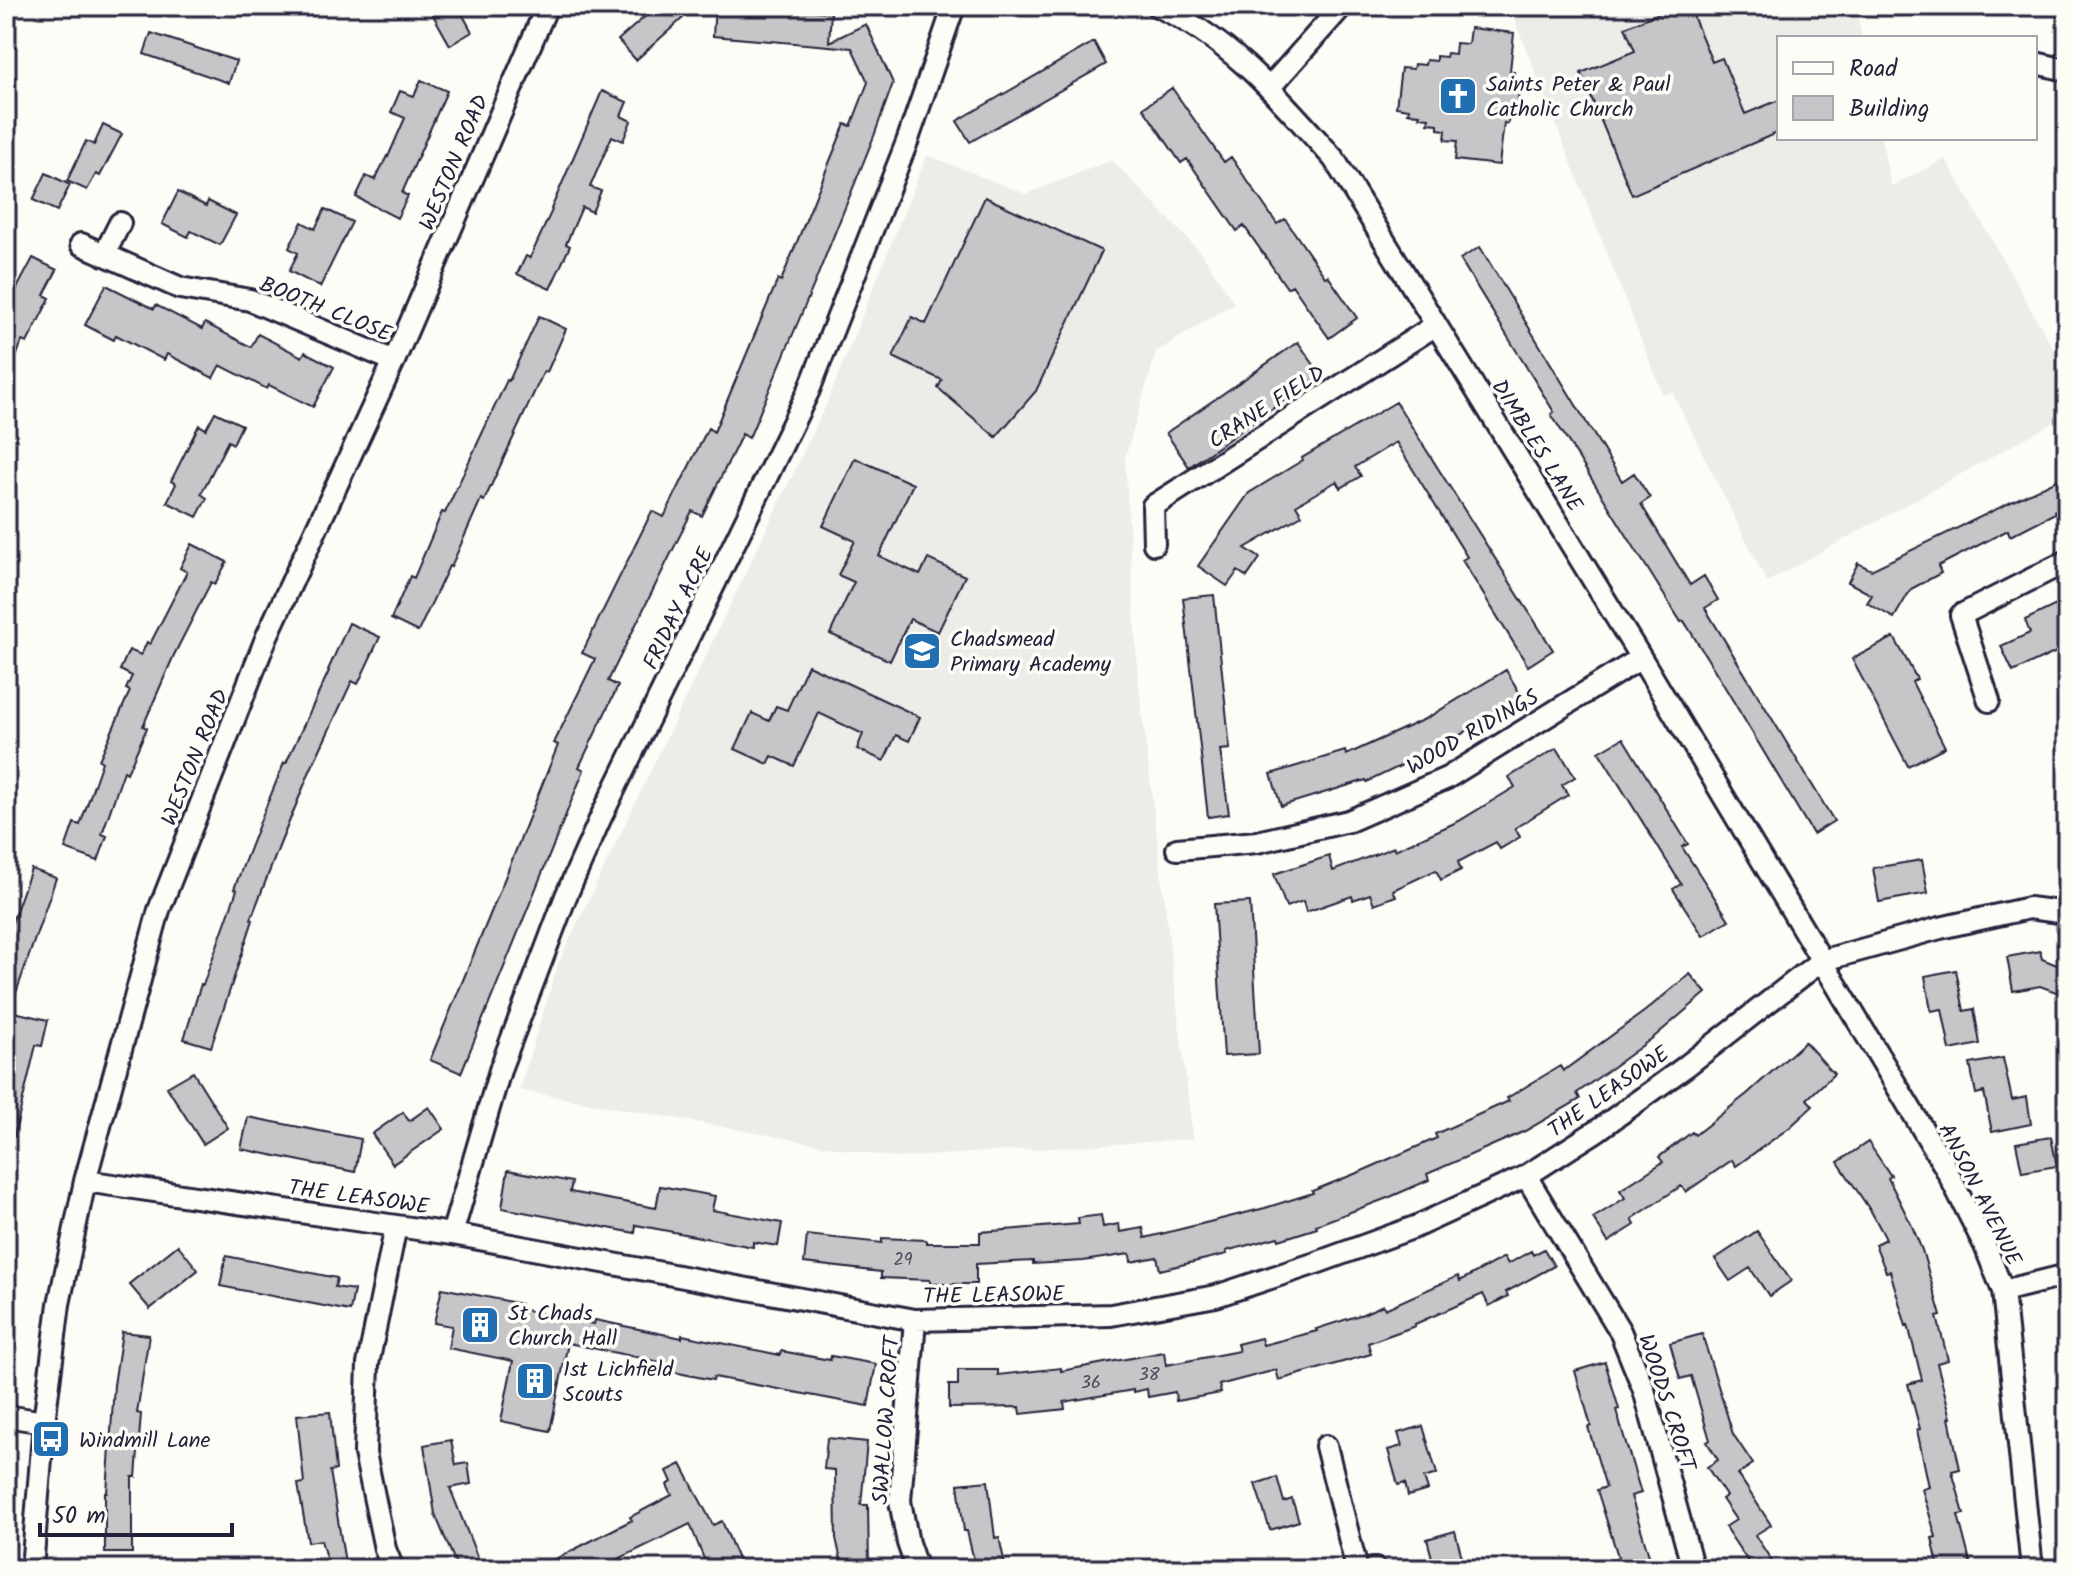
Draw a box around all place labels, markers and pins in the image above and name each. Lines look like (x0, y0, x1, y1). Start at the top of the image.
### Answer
place label: Saints Peter & Paul Catholic Church (1486, 68, 1671, 128)
church icon: Saints Peter & Paul Catholic Church (1437, 75, 1479, 117)
place label: Chadsmead Primary Academy (950, 623, 1112, 683)
school or university icon: Chadsmead Primary Academy (901, 630, 943, 672)
place label: St Chads Church Hall (508, 1297, 618, 1357)
building icon: St Chads Church Hall (459, 1304, 501, 1346)
place label: 1st Lichfield Scouts (563, 1353, 674, 1413)
building icon: 1st Lichfield Scouts (514, 1360, 556, 1402)
bus stop icon: Windmill Lane (30, 1418, 72, 1460)
place label: Windmill Lane (79, 1424, 211, 1459)

